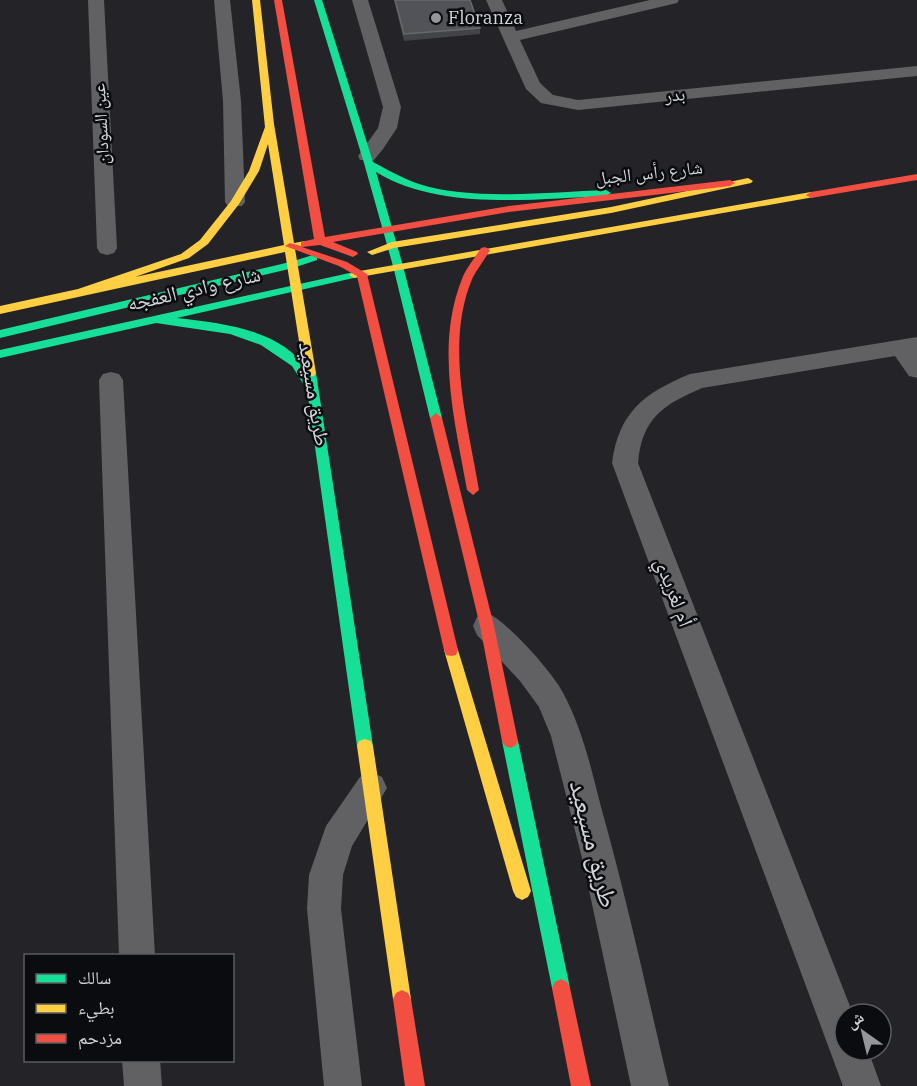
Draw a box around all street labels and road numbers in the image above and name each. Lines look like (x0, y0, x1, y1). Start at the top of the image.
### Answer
street label: بدر (663, 82, 686, 107)
street label: عين السودان (87, 83, 114, 165)
street label: شارع رأس الجبل (594, 155, 704, 190)
street label: شارع وادي العفجه (124, 259, 264, 320)
street label: طريق مسيعيد (293, 340, 337, 448)
street label: أم لغريدي (646, 553, 701, 631)
street label: طريق مسيعيد (563, 776, 627, 911)

